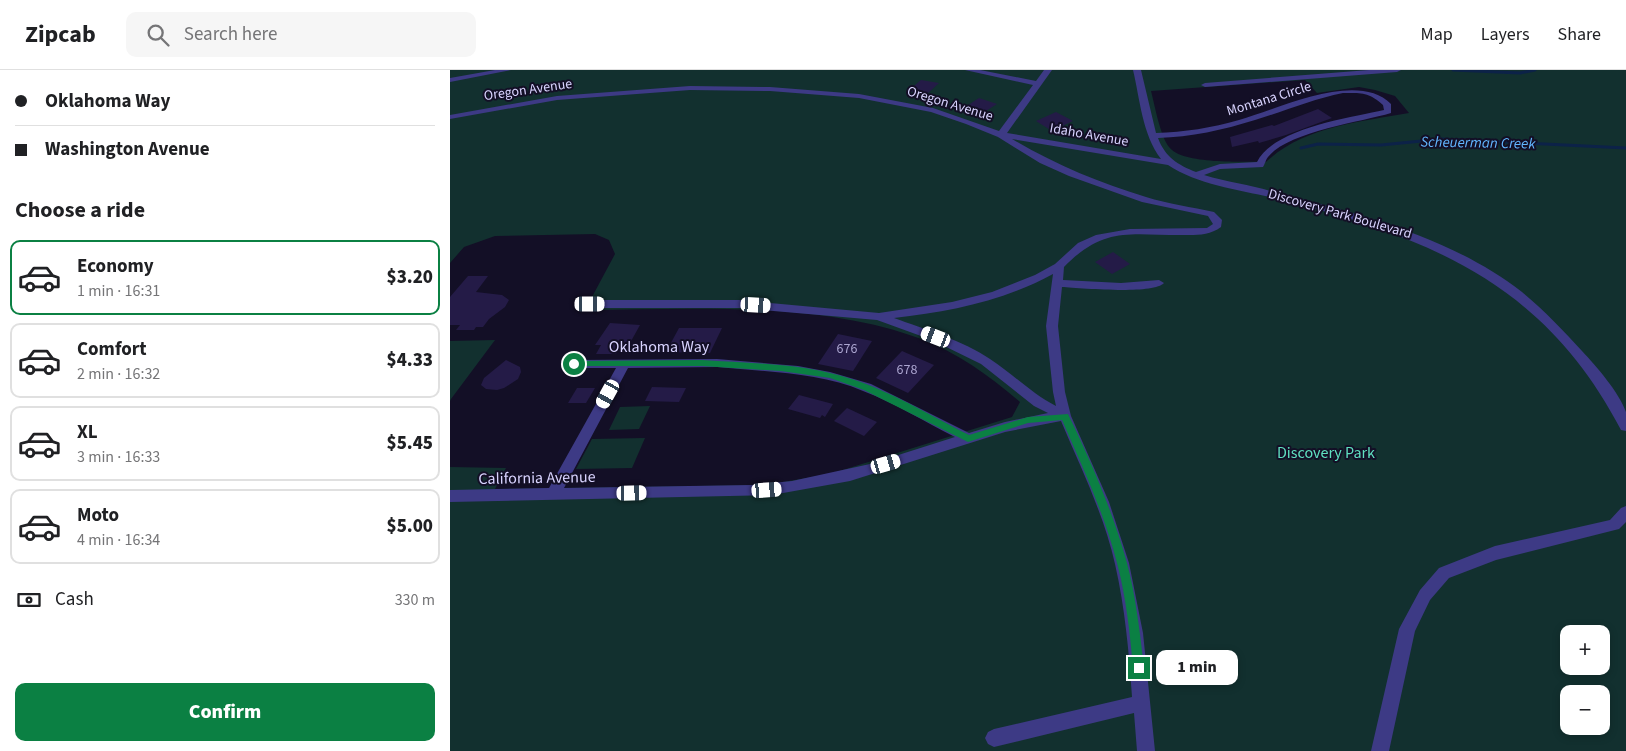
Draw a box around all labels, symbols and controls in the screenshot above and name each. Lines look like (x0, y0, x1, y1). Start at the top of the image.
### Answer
search box (126, 12, 476, 57)
text: Zipcab (25, 17, 96, 52)
icon: search (144, 21, 172, 49)
text: Search here (184, 21, 277, 48)
text: Map (1421, 22, 1453, 47)
text: Layers (1481, 22, 1530, 47)
text: Share (1558, 22, 1601, 47)
street label: Oregon Avenue (483, 74, 573, 106)
street label: Montana Circle (1224, 77, 1314, 121)
street label: Oregon Avenue (905, 81, 995, 127)
text: Oklahoma Way (45, 88, 170, 115)
street label: Idaho Avenue (1048, 118, 1130, 152)
water label: Scheuerman Creek (1420, 131, 1537, 155)
text: Washington Avenue (45, 136, 210, 163)
street label: Discovery Park Boulevard (1266, 184, 1414, 244)
text: Choose a ride (15, 194, 145, 226)
text: Economy (77, 253, 154, 280)
icon: car (17, 255, 62, 300)
text: $3.20 (387, 264, 433, 291)
text: 1 min · 16:31 (77, 280, 160, 302)
car (575, 297, 605, 312)
car (740, 297, 771, 313)
car (919, 325, 952, 349)
text: Comfort (77, 336, 147, 363)
street label: Oklahoma Way (609, 336, 710, 358)
icon: car (17, 338, 62, 383)
house number: 676 (837, 339, 857, 359)
text: $4.33 (387, 347, 433, 374)
route start (563, 353, 585, 375)
house number: 678 (897, 360, 917, 380)
text: 2 min · 16:32 (77, 363, 160, 385)
car (594, 377, 621, 411)
text: XL (77, 419, 98, 446)
icon: car (17, 421, 62, 466)
text: $5.45 (387, 430, 433, 457)
park label: Discovery Park (1277, 442, 1375, 464)
text: 3 min · 16:33 (77, 446, 160, 468)
car (869, 453, 902, 475)
street label: California Avenue (478, 466, 596, 490)
car (751, 481, 782, 499)
car (616, 485, 647, 501)
text: Moto (77, 502, 119, 529)
icon: car (17, 504, 62, 549)
text: $5.00 (387, 513, 433, 540)
text: 4 min · 16:34 (77, 529, 160, 551)
icon: cash (15, 586, 43, 614)
text: Cash (55, 586, 94, 613)
text: 330 m (395, 589, 435, 611)
map controls (1560, 625, 1610, 735)
button: + (1560, 625, 1610, 675)
callout: 1 min (1156, 650, 1239, 686)
text: 1 min (1177, 656, 1217, 678)
route end (1128, 657, 1150, 679)
button: Confirm (15, 683, 435, 741)
button: − (1560, 685, 1610, 735)

